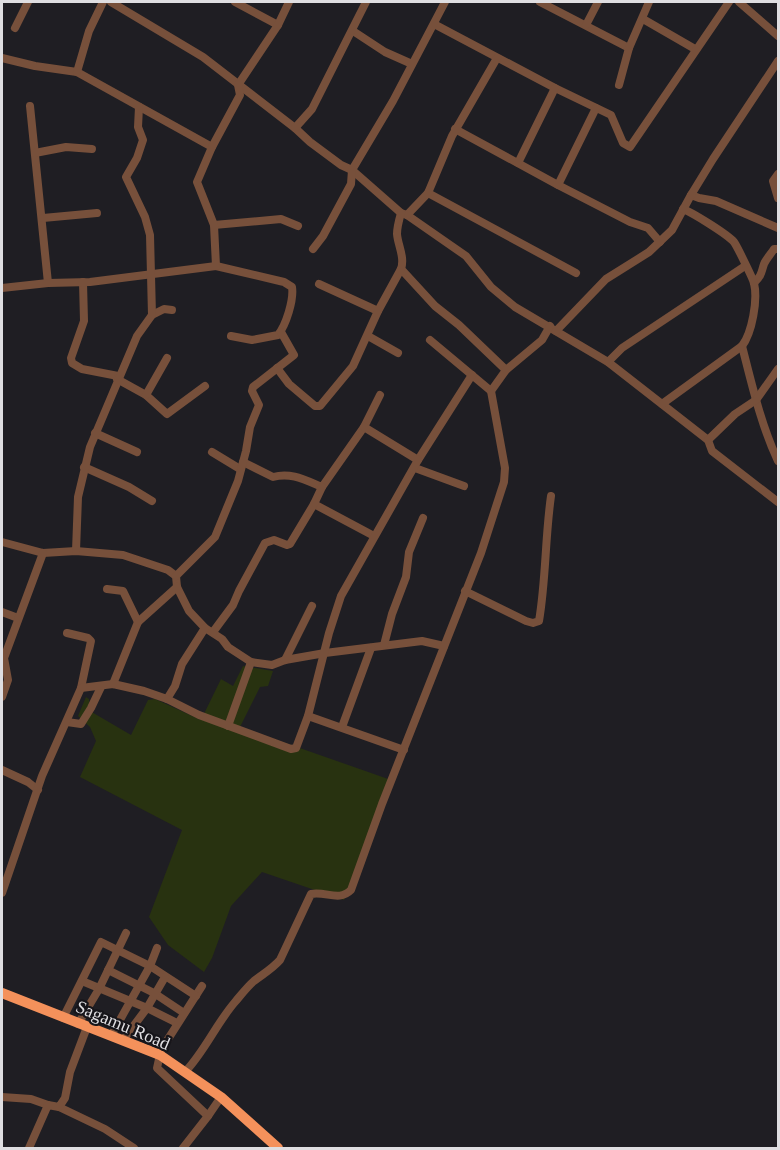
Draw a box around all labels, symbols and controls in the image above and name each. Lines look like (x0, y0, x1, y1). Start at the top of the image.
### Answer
street label: Sagamu Road (73, 996, 173, 1054)

